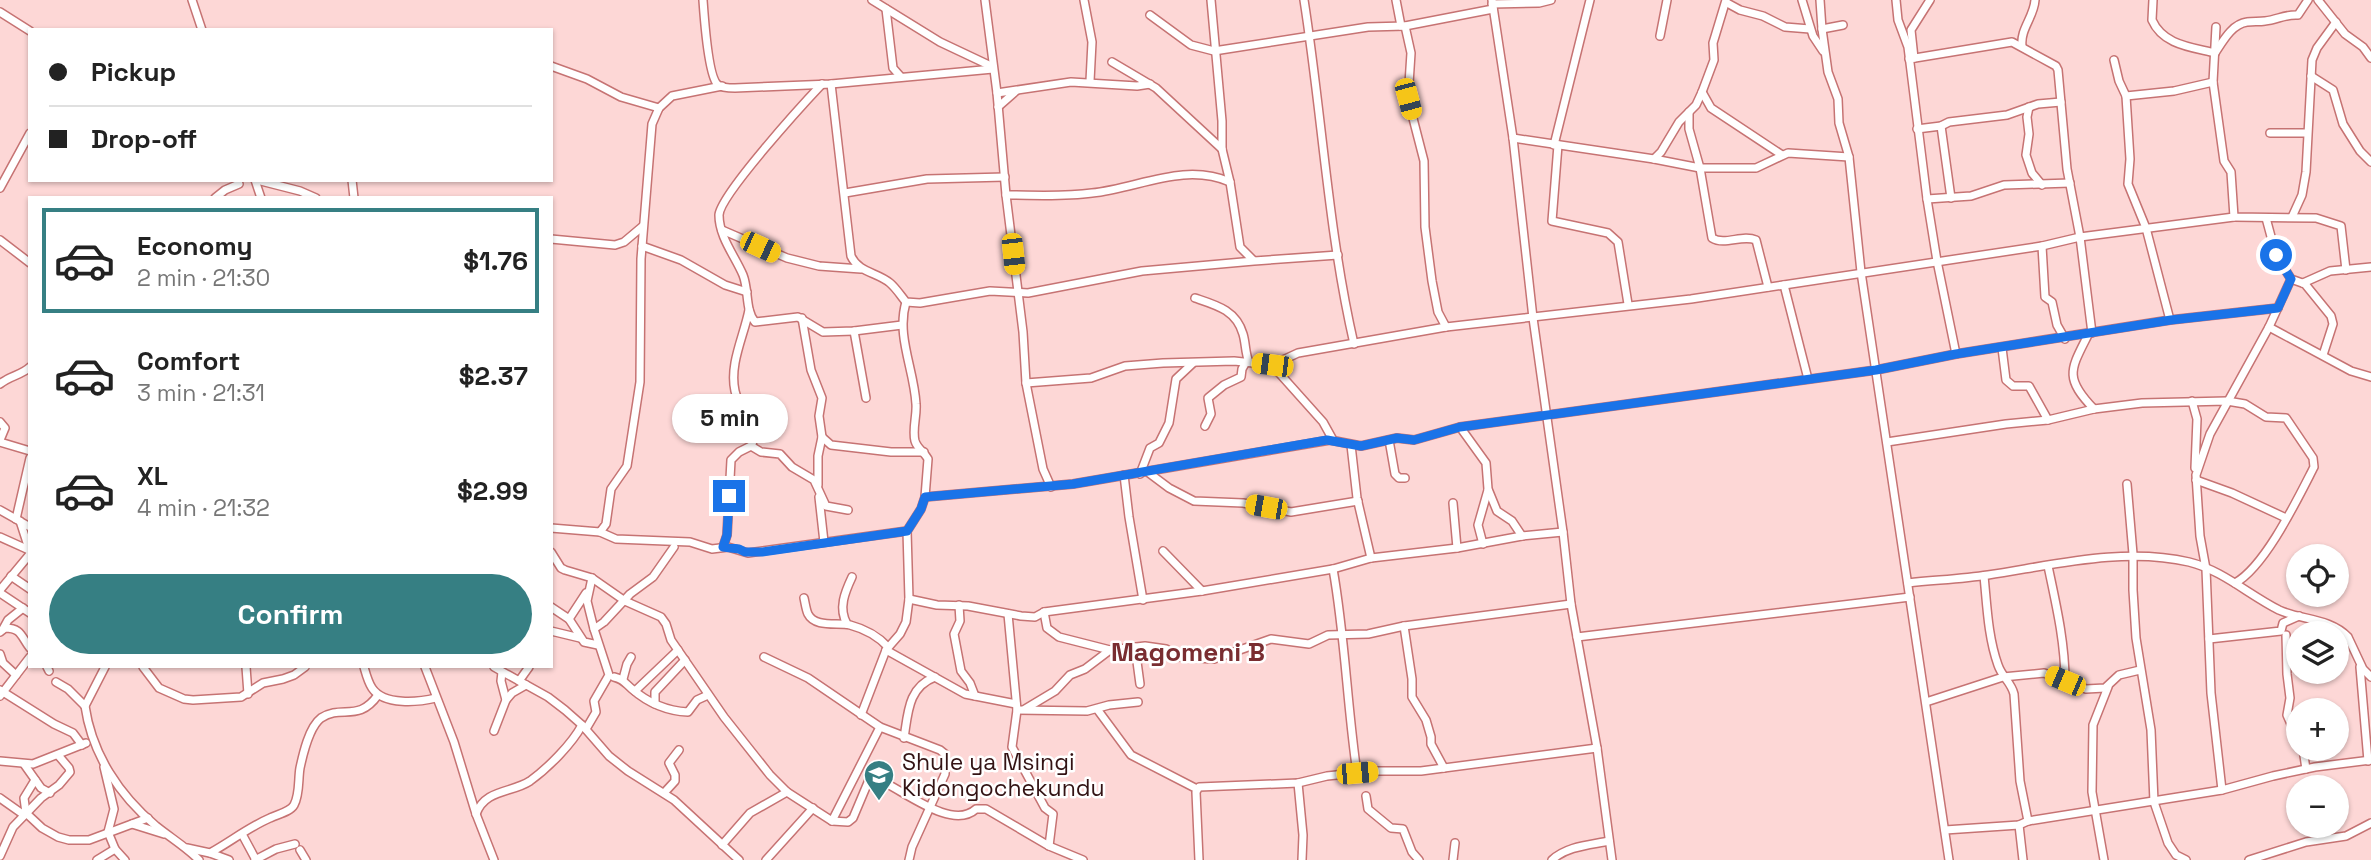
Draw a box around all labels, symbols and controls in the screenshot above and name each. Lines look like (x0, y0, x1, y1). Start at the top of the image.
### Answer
text: Pickup (91, 55, 176, 89)
car (1393, 76, 1424, 122)
text: Drop-off (91, 122, 197, 156)
icon: car (53, 229, 116, 292)
text: Economy (137, 229, 253, 263)
car (737, 229, 784, 265)
car (1001, 232, 1026, 276)
route start (2260, 239, 2292, 271)
text: $1.76 (463, 244, 528, 278)
text: 2 min · 21:30 (137, 263, 270, 293)
icon: car (53, 344, 116, 407)
text: Comfort (137, 344, 240, 378)
car (1250, 352, 1295, 378)
text: $2.37 (459, 359, 528, 393)
text: 3 min · 21:31 (137, 378, 265, 408)
callout: 5 min (671, 394, 787, 444)
text: 5 min (700, 403, 760, 433)
icon: car (53, 459, 116, 522)
text: XL (137, 459, 168, 493)
text: $2.99 (457, 474, 528, 508)
route end (713, 480, 745, 512)
text: 4 min · 21:32 (137, 493, 270, 523)
car (1244, 493, 1289, 521)
map controls (2286, 544, 2349, 838)
button: locate (2286, 544, 2349, 607)
button: Confirm (49, 574, 532, 654)
button: layers (2286, 621, 2349, 684)
district label: Magomeni B (1111, 635, 1265, 669)
car (2042, 663, 2089, 699)
button: + (2286, 698, 2349, 761)
place label: Shule ya Msingi Kidongochekundu (902, 747, 1105, 803)
school or university icon: Shule ya Msingi Kidongochekundu (862, 758, 896, 802)
car (1336, 761, 1379, 785)
button: − (2286, 775, 2349, 838)

